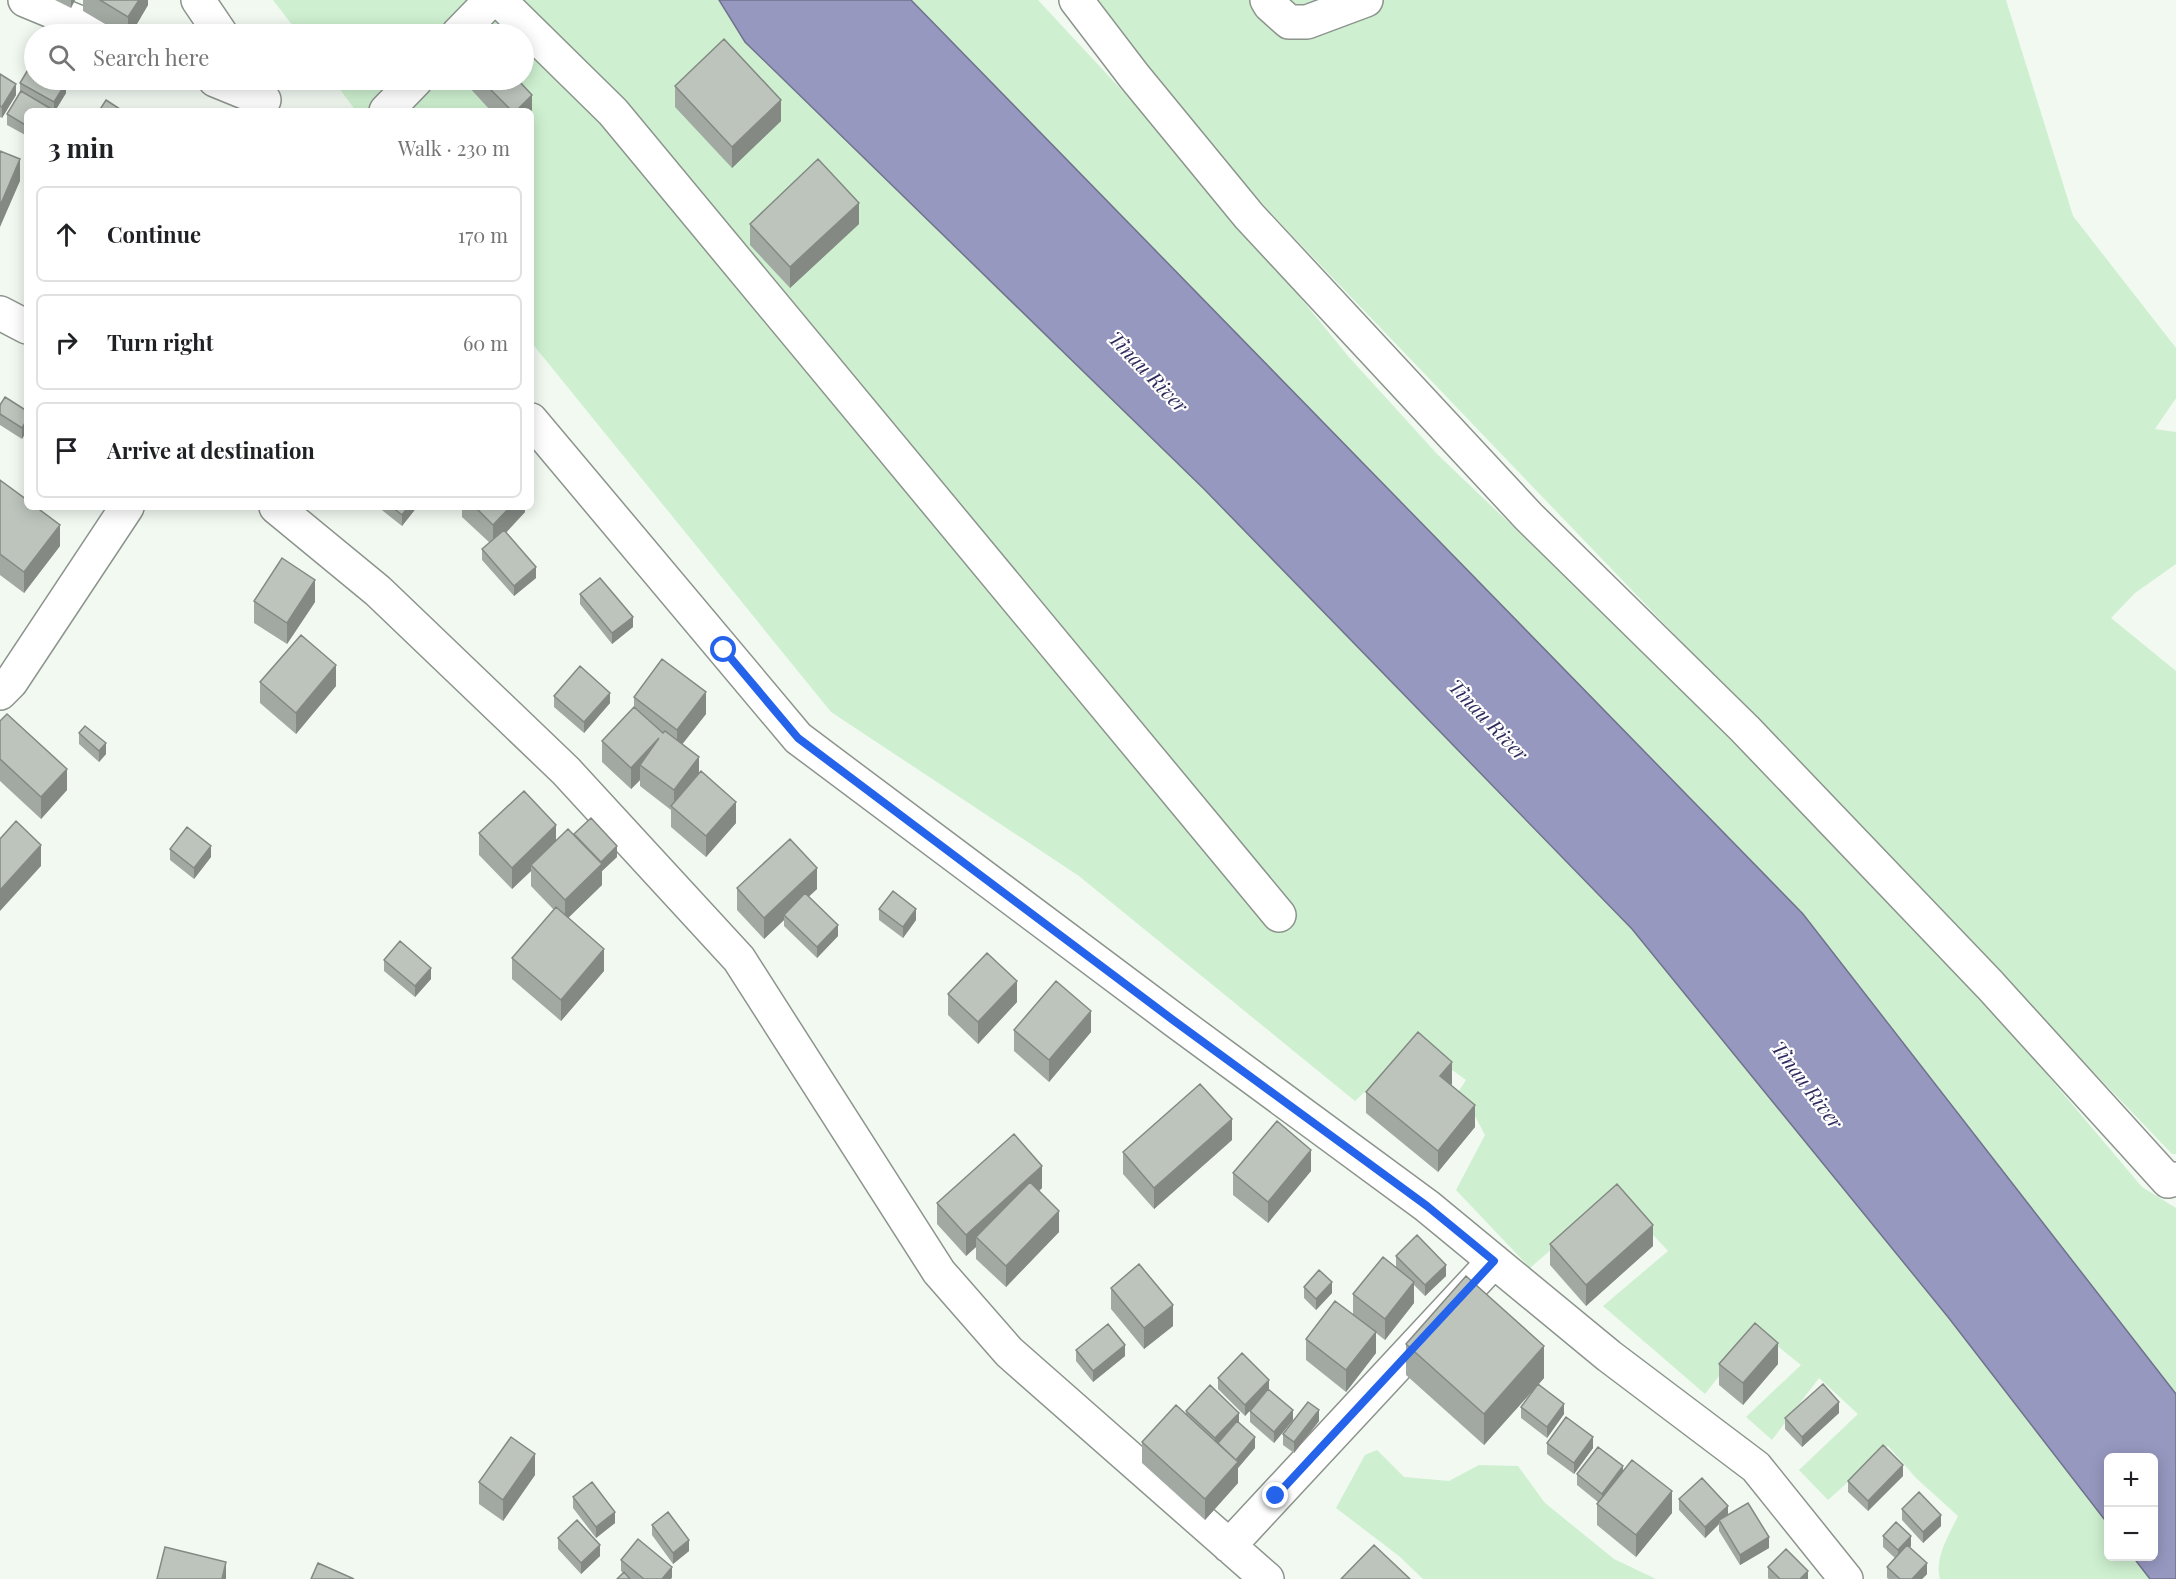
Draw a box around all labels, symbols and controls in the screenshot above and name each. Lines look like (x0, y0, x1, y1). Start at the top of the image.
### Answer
search box (24, 24, 534, 90)
icon: search (45, 41, 78, 74)
text: Search here (93, 42, 209, 72)
text: 3 min (48, 130, 114, 165)
text: Walk · 230 m (398, 134, 510, 161)
icon: ahead (50, 218, 83, 251)
text: Continue (107, 219, 201, 249)
text: 170 m (458, 221, 508, 248)
water label: Tinau River (1103, 324, 1196, 419)
icon: right (50, 326, 83, 359)
text: Turn right (107, 327, 213, 357)
text: 60 m (463, 329, 508, 356)
icon: arrive (50, 434, 83, 467)
text: Arrive at destination (107, 435, 315, 465)
route start (710, 636, 736, 662)
water label: Tinau River (1443, 672, 1536, 767)
water label: Tinau River (1766, 1034, 1851, 1135)
map controls (2104, 1453, 2158, 1561)
button: + (2104, 1453, 2158, 1507)
route end (1262, 1482, 1288, 1508)
button: − (2104, 1507, 2158, 1561)

